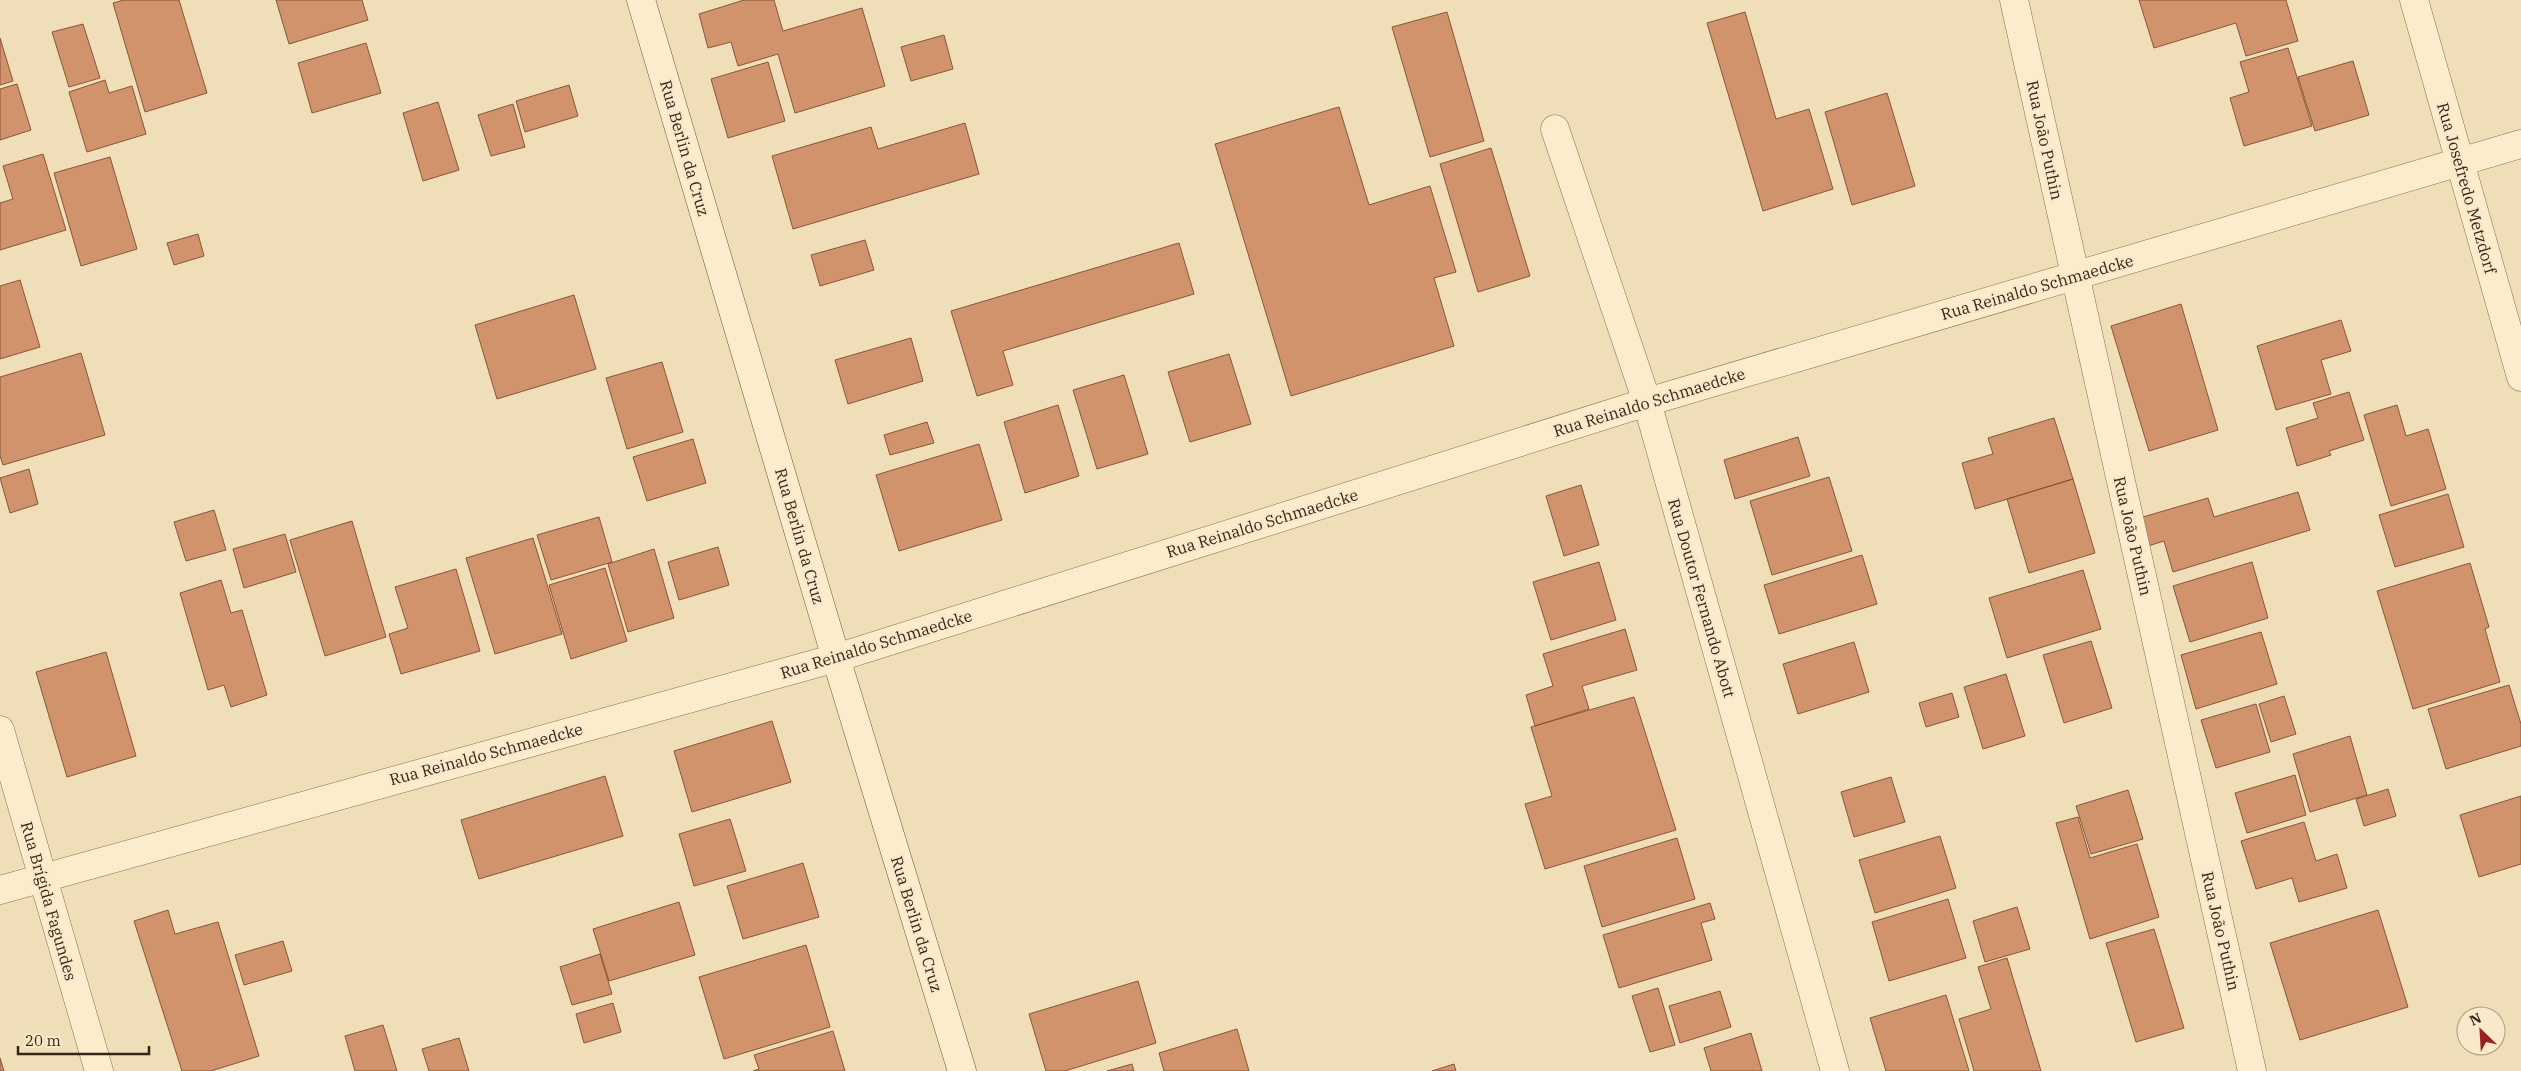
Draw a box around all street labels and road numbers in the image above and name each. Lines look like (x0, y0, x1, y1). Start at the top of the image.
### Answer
street label: Rua Berlin da Cruz (656, 77, 714, 219)
street label: Rua João Puthin (2023, 78, 2067, 202)
street label: Rua Josefredo Metzdorf (2433, 100, 2501, 277)
street label: Rua Reinaldo Schmaedcke (1938, 250, 2136, 324)
street label: Rua Reinaldo Schmaedcke (1551, 363, 1747, 441)
street label: Rua Berlin da Cruz (771, 465, 829, 607)
street label: Rua João Puthin (2110, 474, 2156, 598)
street label: Rua Reinaldo Schmaedcke (1164, 484, 1360, 562)
street label: Rua Doutor Fernando Abott (1664, 496, 1740, 700)
street label: Rua Reinaldo Schmaedcke (778, 605, 974, 683)
street label: Rua Reinaldo Schmaedcke (387, 719, 585, 789)
street label: Rua Brígida Fagundes (17, 819, 81, 983)
street label: Rua Berlin da Cruz (887, 854, 947, 994)
street label: Rua João Puthin (2198, 869, 2244, 993)

